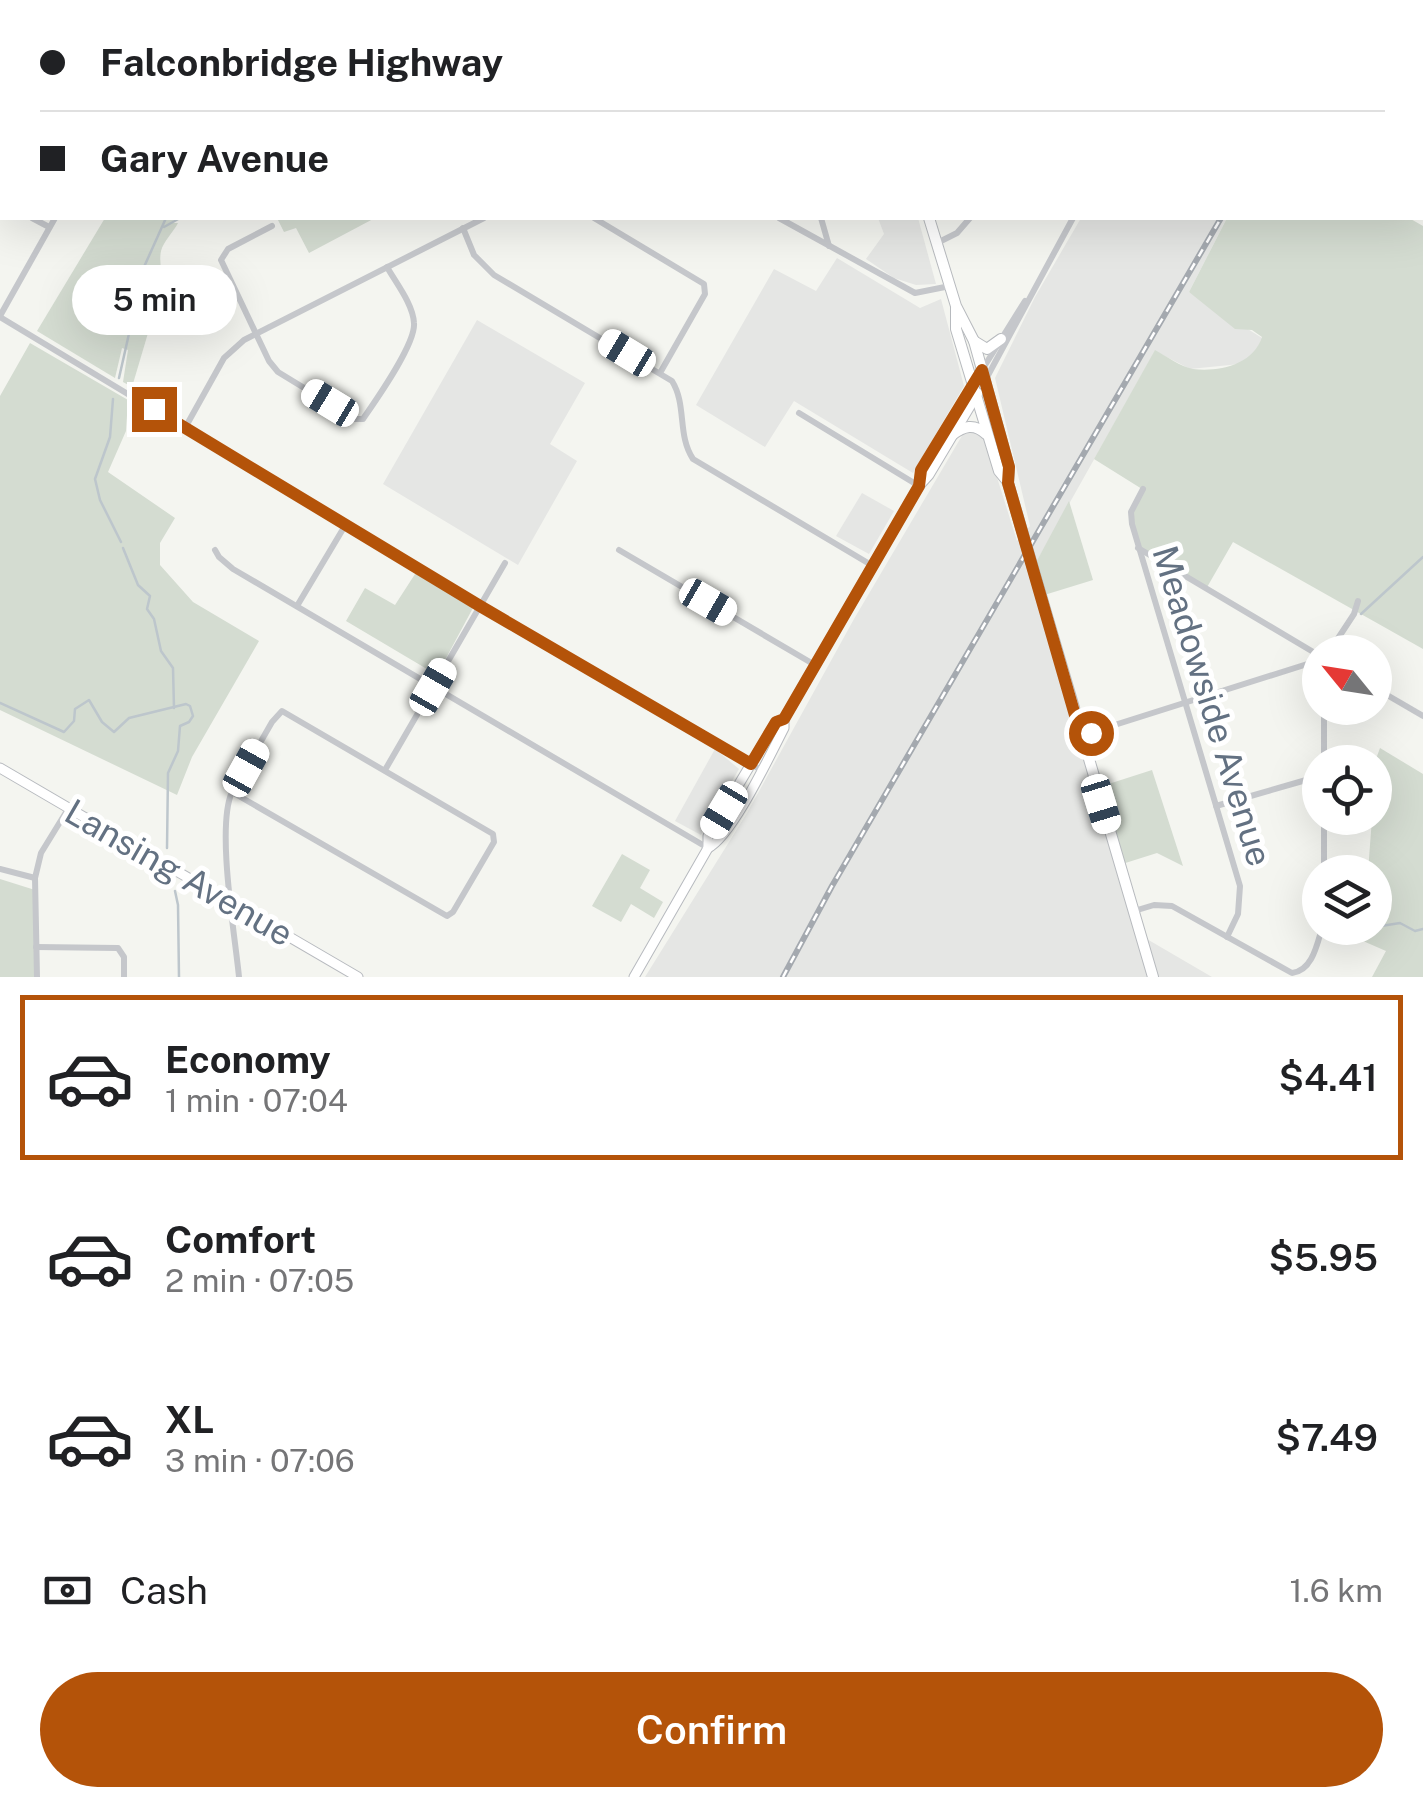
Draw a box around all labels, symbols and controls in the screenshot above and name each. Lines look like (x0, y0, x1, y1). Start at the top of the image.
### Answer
text: Falconbridge Highway (100, 40, 503, 85)
text: Gary Avenue (100, 136, 329, 181)
callout: 5 min (72, 264, 236, 334)
text: 5 min (113, 281, 196, 318)
car (594, 325, 660, 381)
car (297, 375, 363, 431)
route end (132, 387, 177, 432)
street label: Meadowside Avenue (1144, 541, 1281, 871)
car (675, 574, 741, 630)
north arrow (1302, 635, 1392, 725)
map controls (1302, 635, 1392, 945)
car (405, 654, 461, 720)
route start (1069, 711, 1114, 756)
car (218, 734, 274, 802)
button: locate (1302, 745, 1392, 835)
car (1078, 771, 1124, 837)
car (696, 777, 752, 843)
street label: Lansing Avenue (58, 791, 300, 954)
button: layers (1302, 855, 1392, 945)
icon: car (45, 1033, 135, 1123)
text: Economy (165, 1037, 331, 1082)
text: $4.41 (1278, 1055, 1378, 1100)
text: 1 min · 07:04 (165, 1082, 348, 1119)
icon: car (45, 1213, 135, 1303)
text: Comfort (165, 1217, 316, 1262)
text: $5.95 (1269, 1235, 1378, 1280)
text: 2 min · 07:05 (165, 1262, 354, 1299)
icon: car (45, 1393, 135, 1483)
text: XL (165, 1397, 214, 1442)
text: $7.49 (1275, 1415, 1378, 1460)
text: 3 min · 07:06 (165, 1442, 355, 1479)
icon: cash (40, 1563, 95, 1618)
text: Cash (120, 1568, 208, 1613)
text: 1.6 km (1289, 1572, 1383, 1609)
button: Confirm (40, 1672, 1383, 1787)

